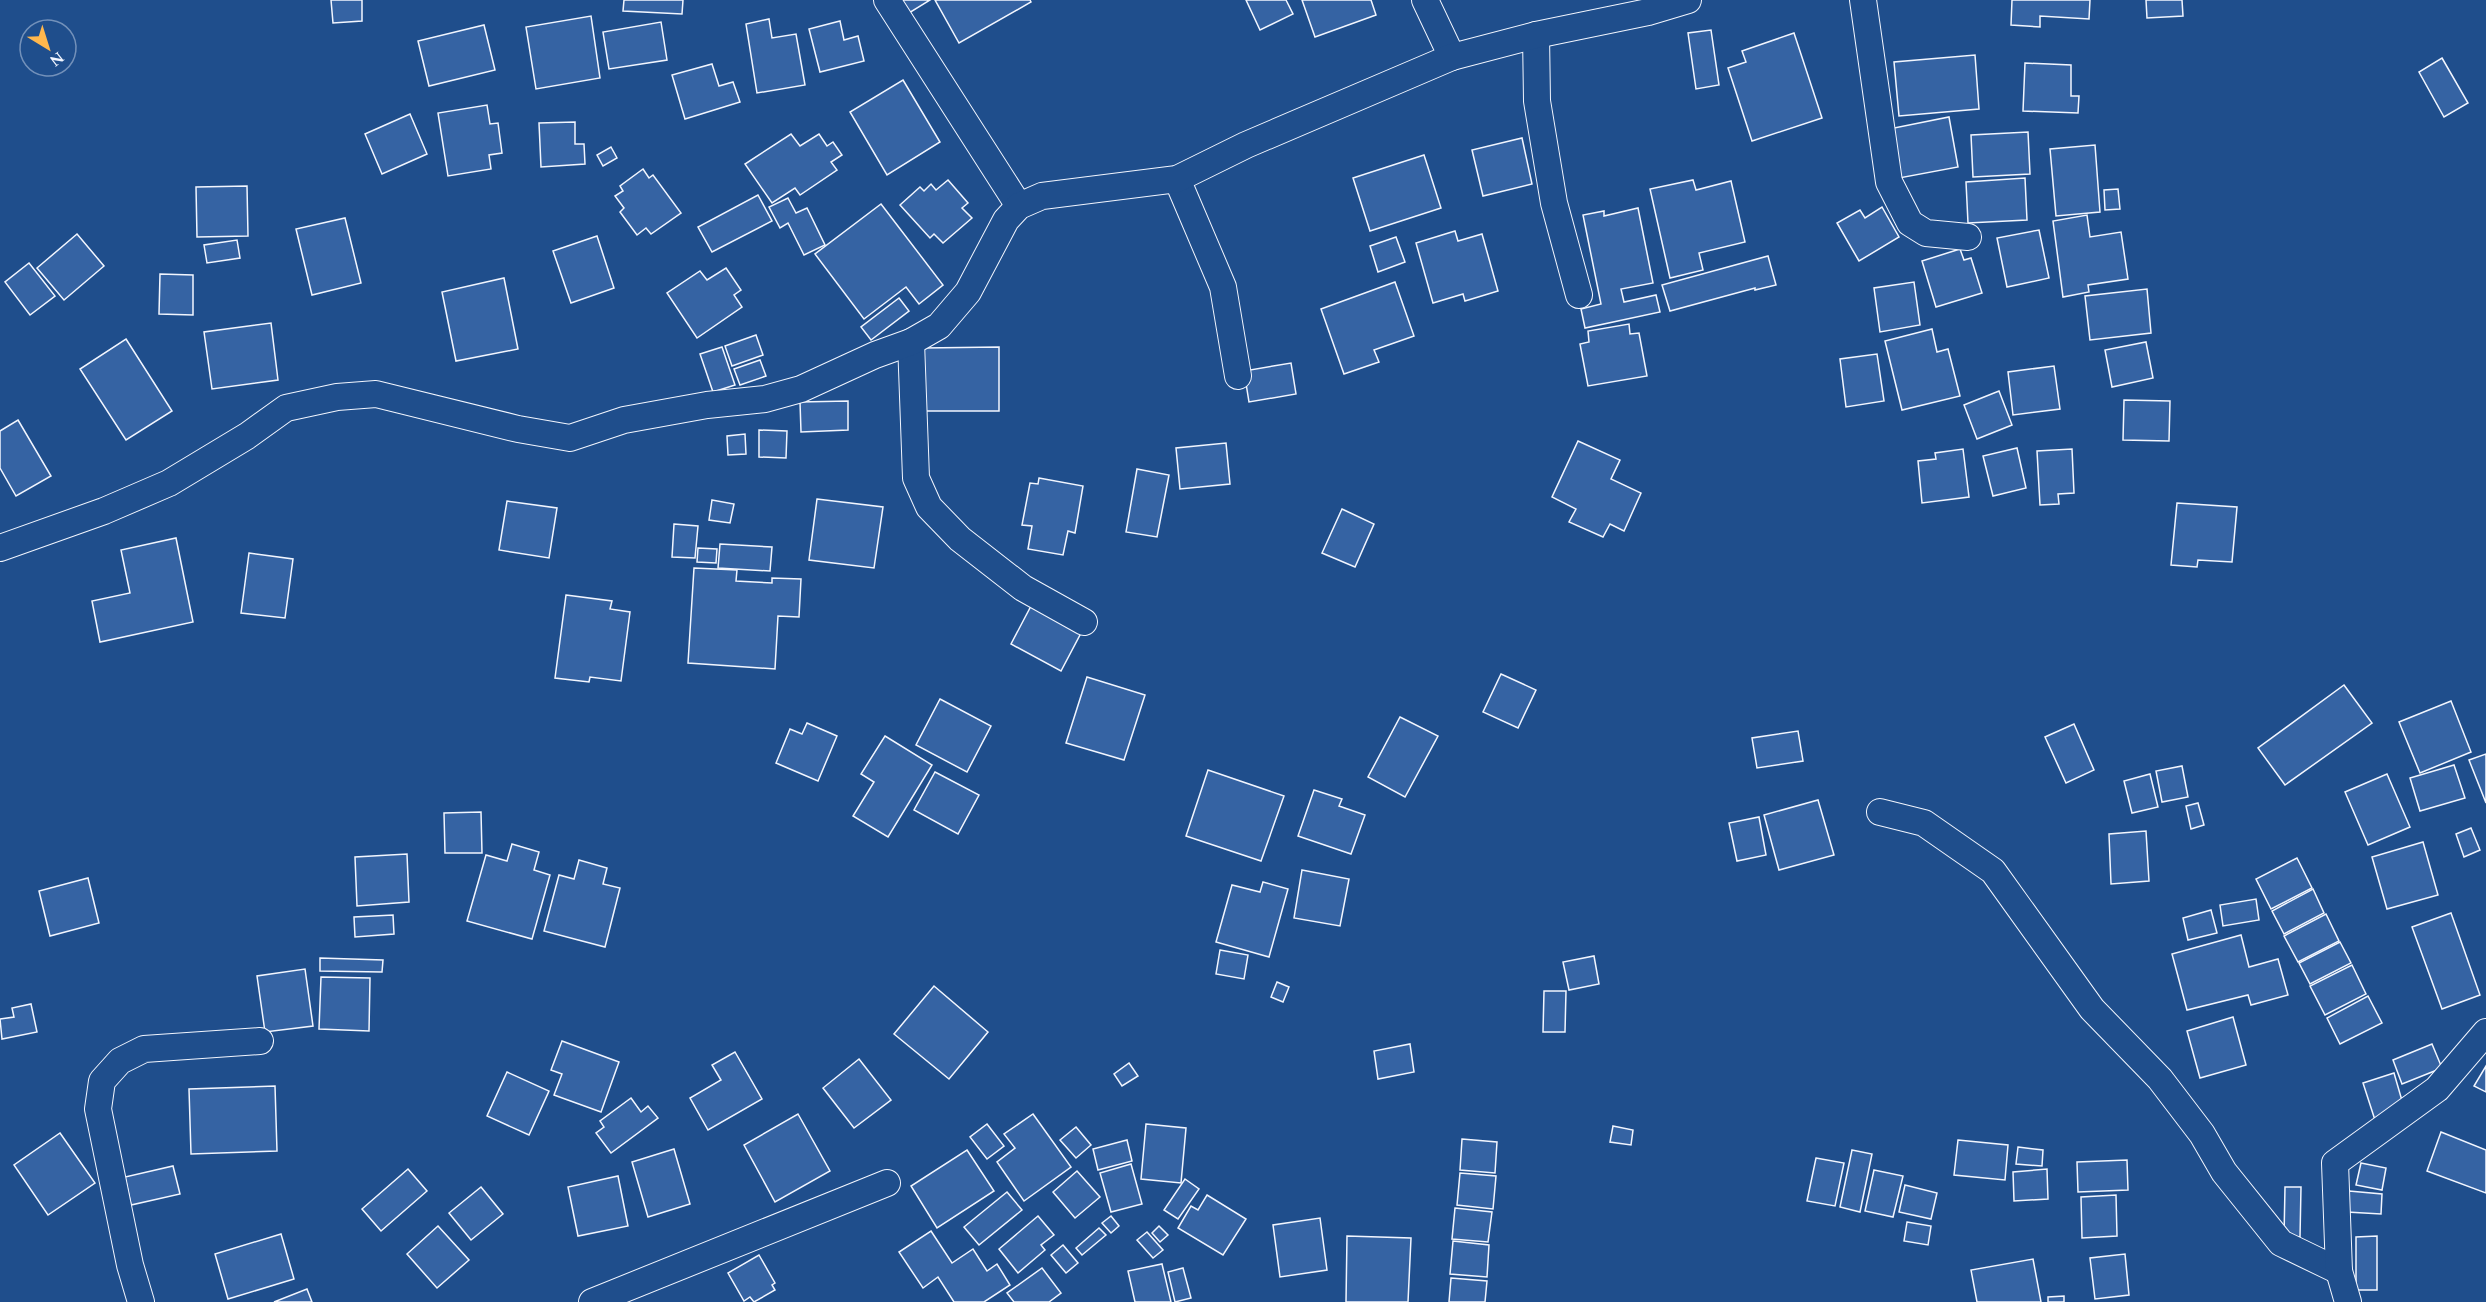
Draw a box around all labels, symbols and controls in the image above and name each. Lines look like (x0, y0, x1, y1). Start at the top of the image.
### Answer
north arrow (18, 18, 78, 78)
text: N (44, 46, 69, 73)

